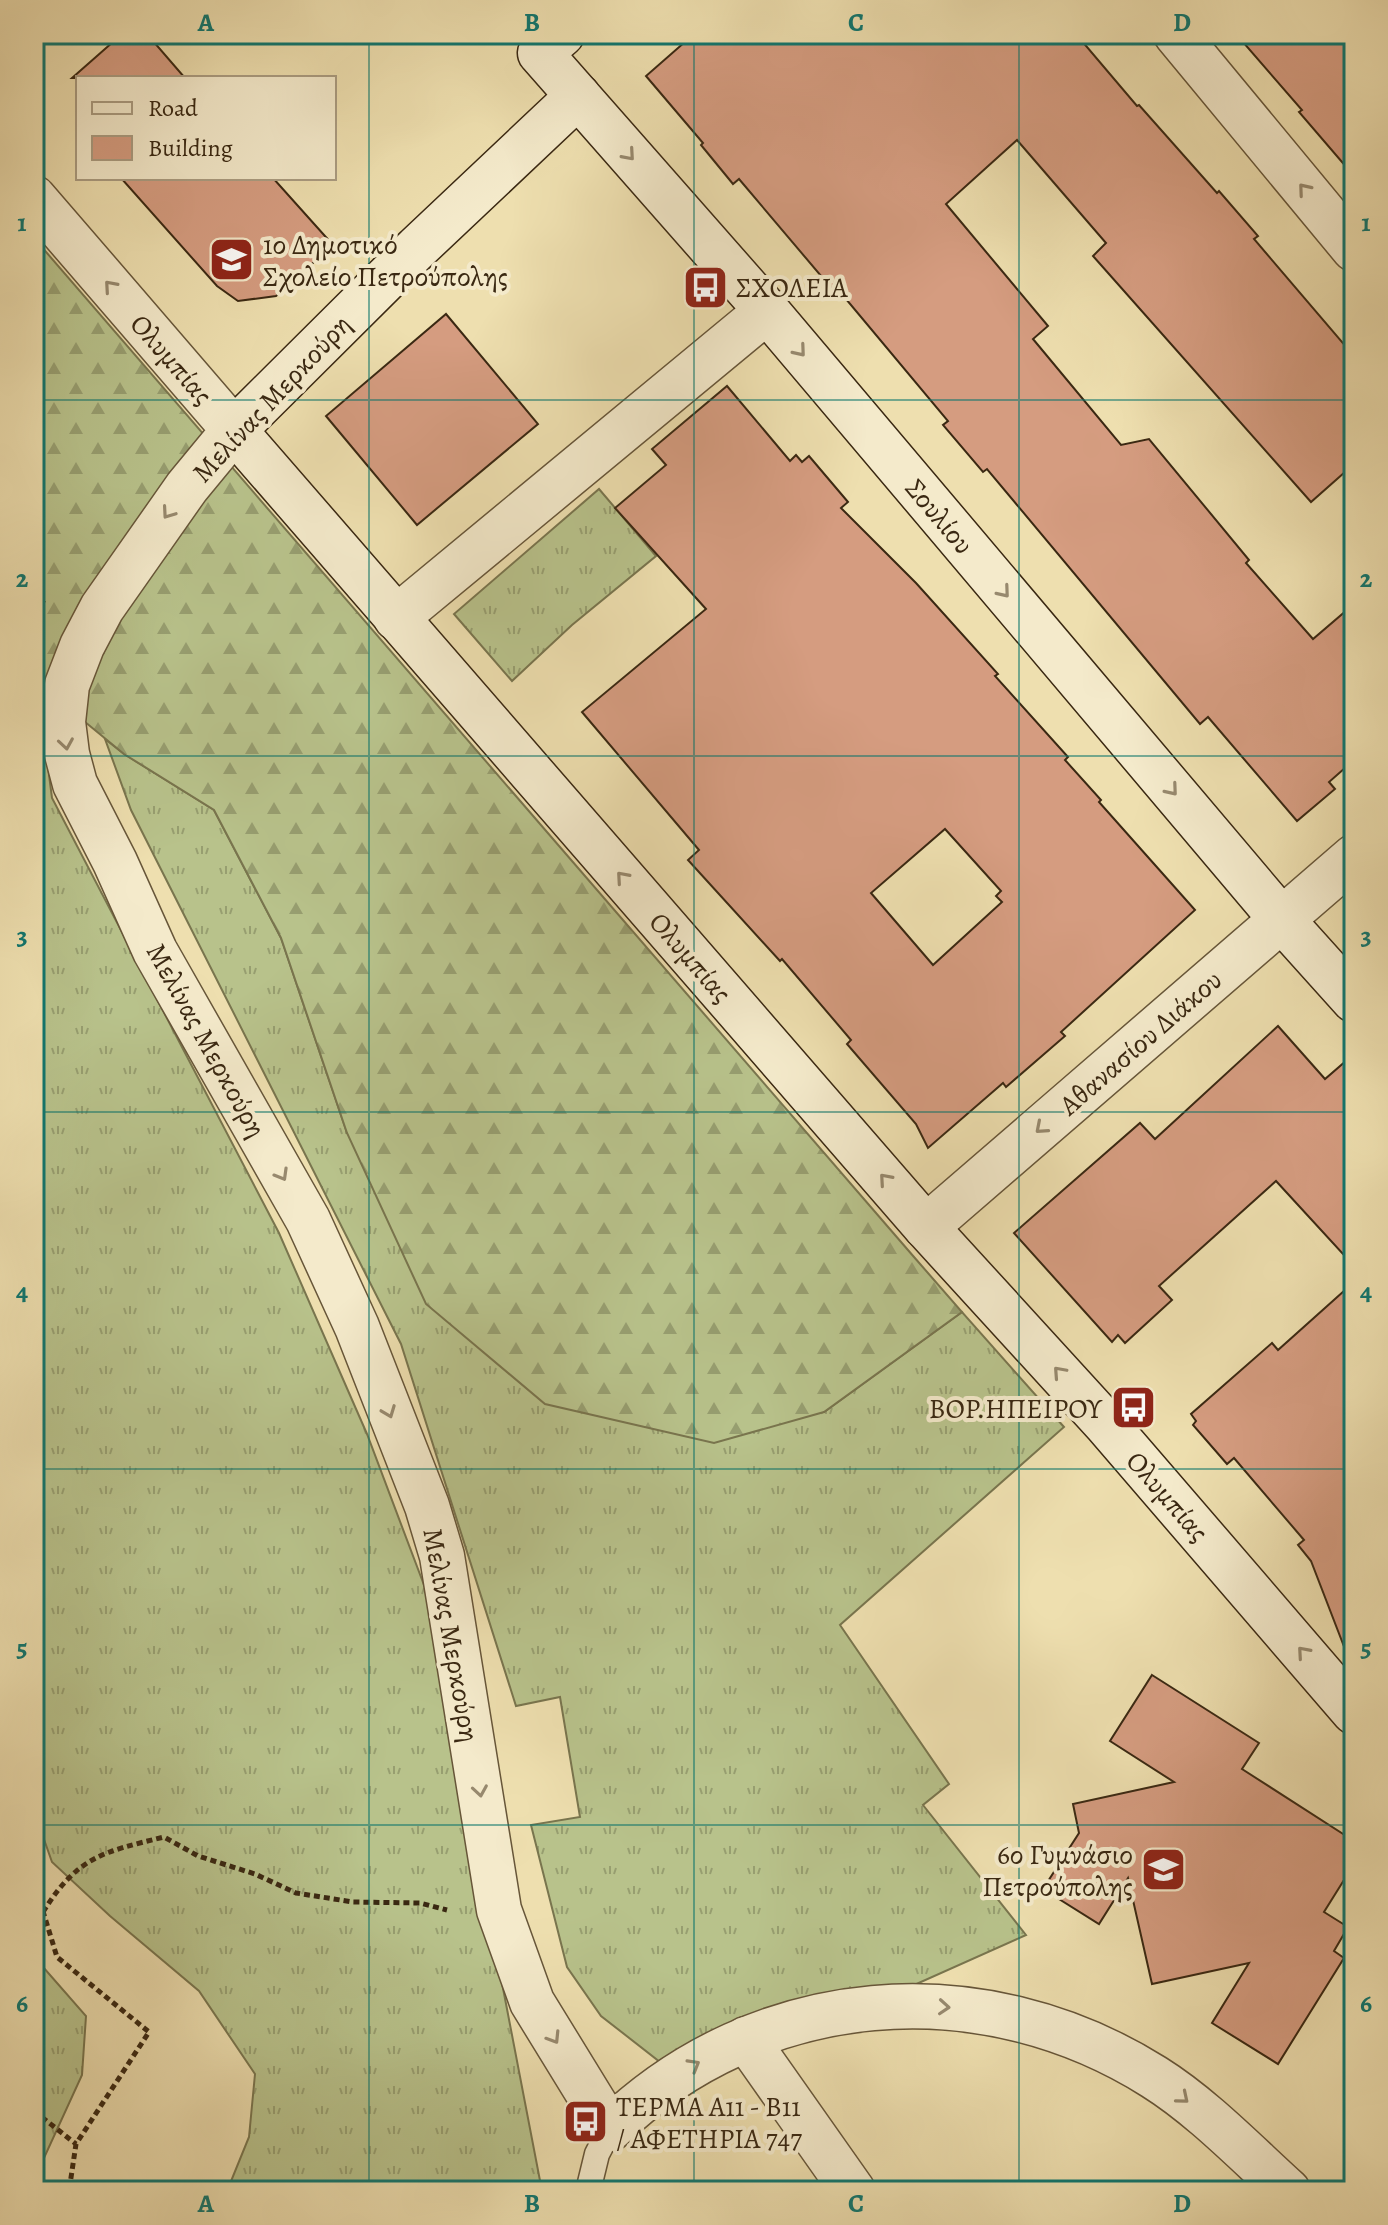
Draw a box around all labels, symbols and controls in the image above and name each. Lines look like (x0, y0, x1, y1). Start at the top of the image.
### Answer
text: A (197, 5, 215, 40)
text: B (524, 5, 540, 40)
text: C (848, 5, 864, 40)
text: D (1173, 5, 1191, 40)
legend (76, 76, 336, 180)
text: Road (148, 92, 198, 124)
text: Building (148, 132, 233, 164)
one-way arrow (619, 145, 634, 160)
one-way arrow (1299, 183, 1314, 198)
text: 1 (17, 205, 27, 240)
text: 1 (1361, 205, 1371, 240)
place label: 1ο Δημοτικό Σχολείο Πετρούπολης (263, 226, 508, 296)
school or university icon: 1ο Δημοτικό Σχολείο Πετρούπολης (208, 236, 256, 284)
bus stop icon: ΣΧΟΛΕΙΑ (681, 263, 729, 311)
place label: ΣΧΟΛΕΙΑ (736, 269, 848, 307)
one-way arrow (105, 280, 120, 295)
street label: Ολυμπίας (121, 306, 221, 413)
street label: Μελίνας Μερκούρη (184, 306, 360, 491)
one-way arrow (790, 341, 805, 356)
street label: Σουλίου (896, 471, 982, 563)
one-way arrow (163, 505, 178, 519)
text: 2 (16, 561, 29, 596)
text: 2 (1360, 561, 1373, 596)
one-way arrow (994, 582, 1009, 597)
one-way arrow (57, 737, 74, 751)
one-way arrow (1162, 781, 1177, 795)
one-way arrow (617, 872, 631, 887)
street label: Ολυμπίας (640, 904, 740, 1011)
text: 3 (16, 918, 28, 953)
text: 3 (1360, 918, 1372, 953)
street label: Μελίνας Μερκούρη (137, 936, 275, 1145)
street label: Αθανασίου Διάκου (1050, 961, 1230, 1125)
one-way arrow (1035, 1118, 1050, 1133)
one-way arrow (272, 1166, 288, 1181)
one-way arrow (880, 1173, 894, 1188)
text: 4 (16, 1274, 28, 1309)
text: 4 (1360, 1274, 1372, 1309)
one-way arrow (1053, 1367, 1068, 1381)
bus stop icon: ΒΟΡ.ΗΠΕΙΡΟΥ (1109, 1384, 1157, 1432)
place label: ΒΟΡ.ΗΠΕΙΡΟΥ (929, 1390, 1103, 1428)
one-way arrow (379, 1404, 396, 1418)
street label: Ολυμπίας (1117, 1443, 1217, 1550)
street label: Μελίνας Μερκούρη (413, 1525, 489, 1745)
text: 5 (16, 1630, 28, 1665)
text: 5 (1360, 1630, 1372, 1665)
one-way arrow (1298, 1647, 1313, 1662)
one-way arrow (471, 1784, 488, 1798)
place label: 6ο Γυμνάσιο Πετρούπολης (982, 1836, 1133, 1906)
school or university icon: 6ο Γυμνάσιο Πετρούπολης (1140, 1846, 1188, 1894)
text: 6 (16, 1986, 28, 2021)
text: 6 (1360, 1986, 1372, 2021)
one-way arrow (938, 1998, 951, 2015)
one-way arrow (544, 2029, 559, 2043)
one-way arrow (686, 2059, 700, 2075)
place label: ΤΕΡΜΑ Α11 - Β11 / ΑΦΕΤΗΡΙΑ 747 (616, 2088, 802, 2158)
one-way arrow (1173, 2088, 1188, 2103)
bus stop icon: ΤΕΡΜΑ Α11 - Β11 / ΑΦΕΤΗΡΙΑ 747 (561, 2098, 609, 2146)
text: A (197, 2186, 215, 2221)
text: B (524, 2186, 540, 2221)
text: C (848, 2186, 864, 2221)
text: D (1173, 2186, 1191, 2221)

